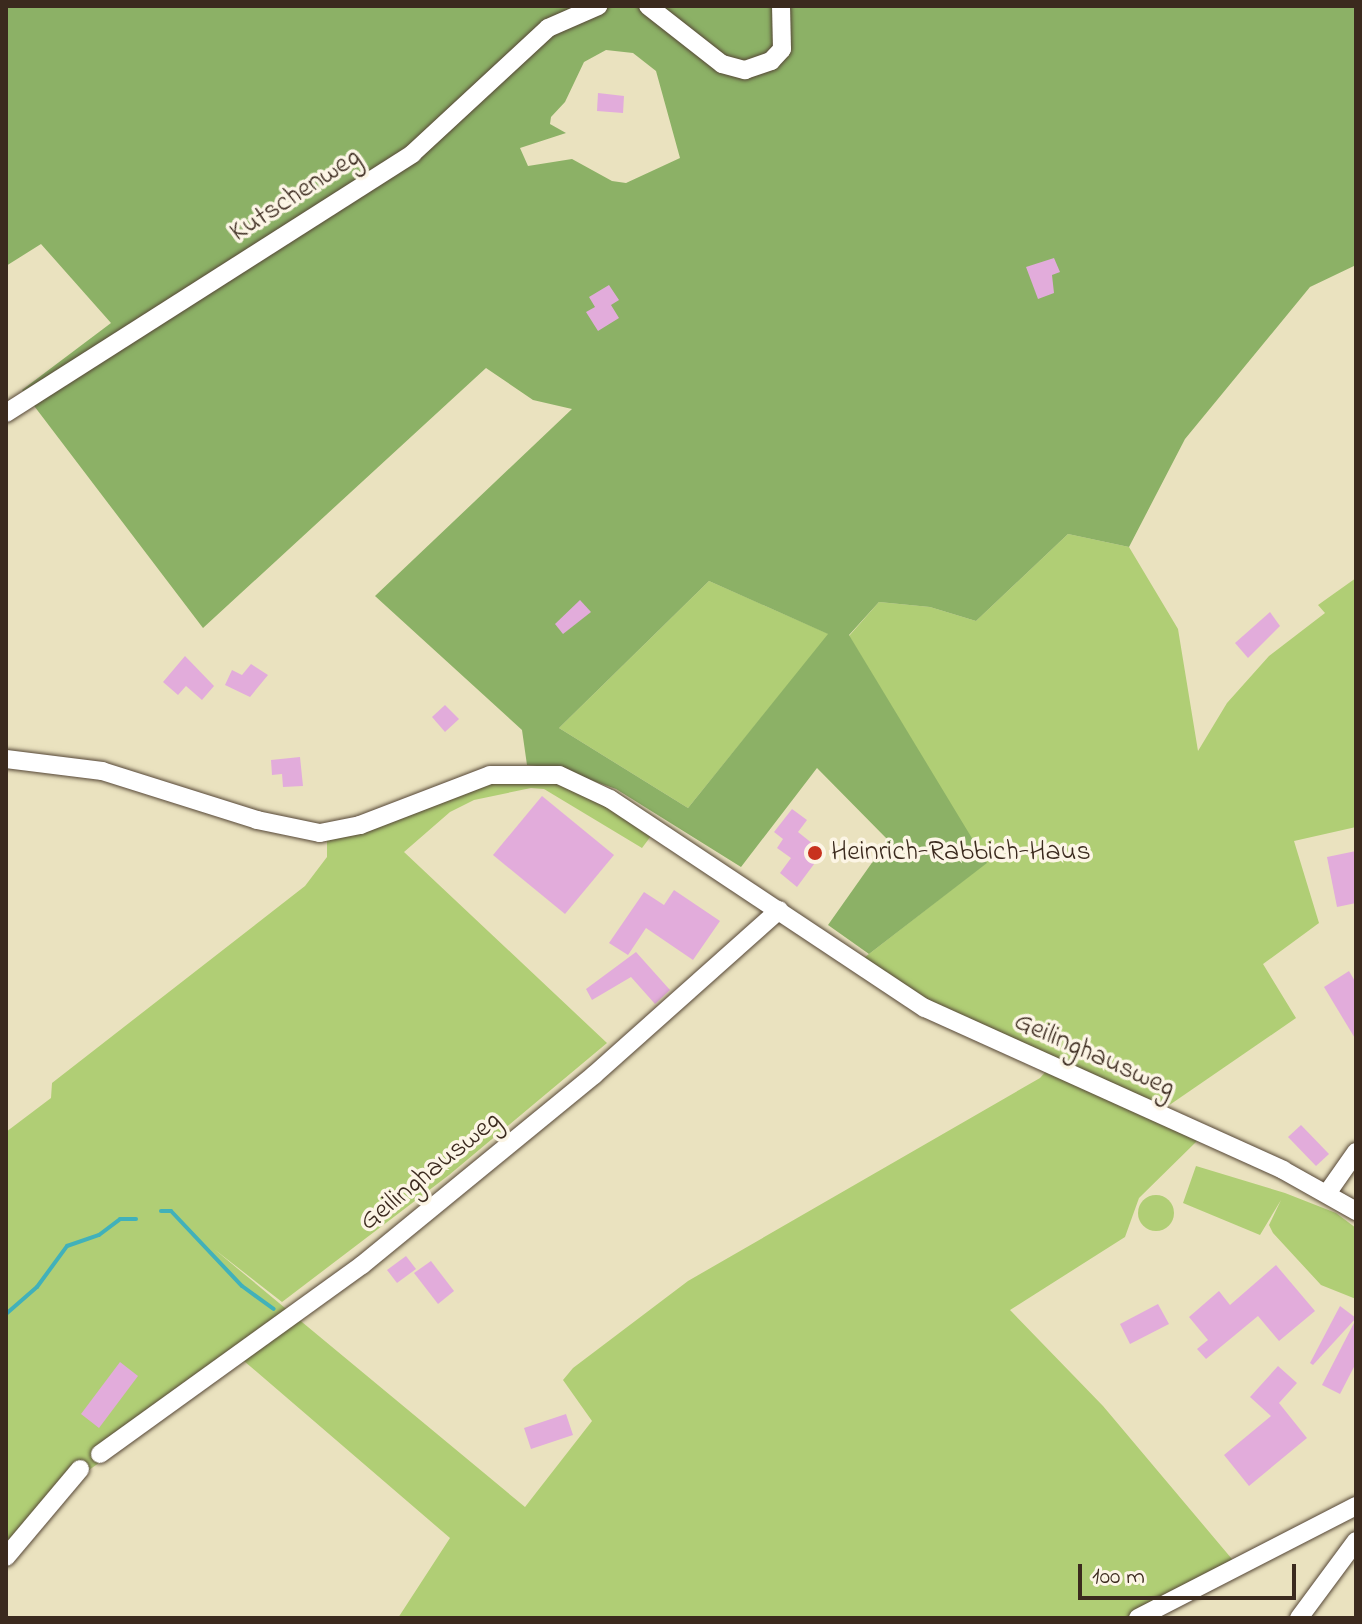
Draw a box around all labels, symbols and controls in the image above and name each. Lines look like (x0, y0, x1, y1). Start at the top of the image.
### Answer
street label: Kutschenweg (224, 141, 368, 251)
place label: Heinrich-Rabbich-Haus (831, 836, 1091, 870)
marker: Heinrich-Rabbich-Haus (806, 844, 824, 862)
street label: Geilinghausweg (1008, 1006, 1180, 1106)
street label: Geilinghausweg (353, 1105, 509, 1239)
scale bar (1082, 1548, 1300, 1598)
text: 100 m (1092, 1560, 1145, 1595)

